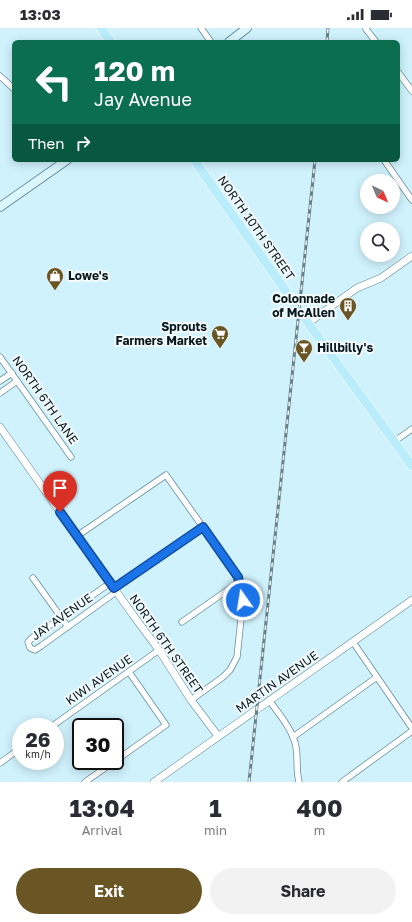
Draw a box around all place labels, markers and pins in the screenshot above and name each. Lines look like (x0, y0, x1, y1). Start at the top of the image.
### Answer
shop icon: Lowe's (45, 266, 65, 291)
place label: Lowe's (68, 268, 109, 283)
place label: Colonnade of McAllen (272, 291, 335, 320)
building icon: Colonnade of McAllen (338, 296, 358, 321)
place label: Sprouts Farmers Market (116, 319, 207, 348)
supermarket icon: Sprouts Farmers Market (210, 324, 230, 349)
bar icon: Hillbilly's (294, 338, 314, 363)
place label: Hillbilly's (317, 340, 373, 355)
pin (43, 471, 77, 512)

